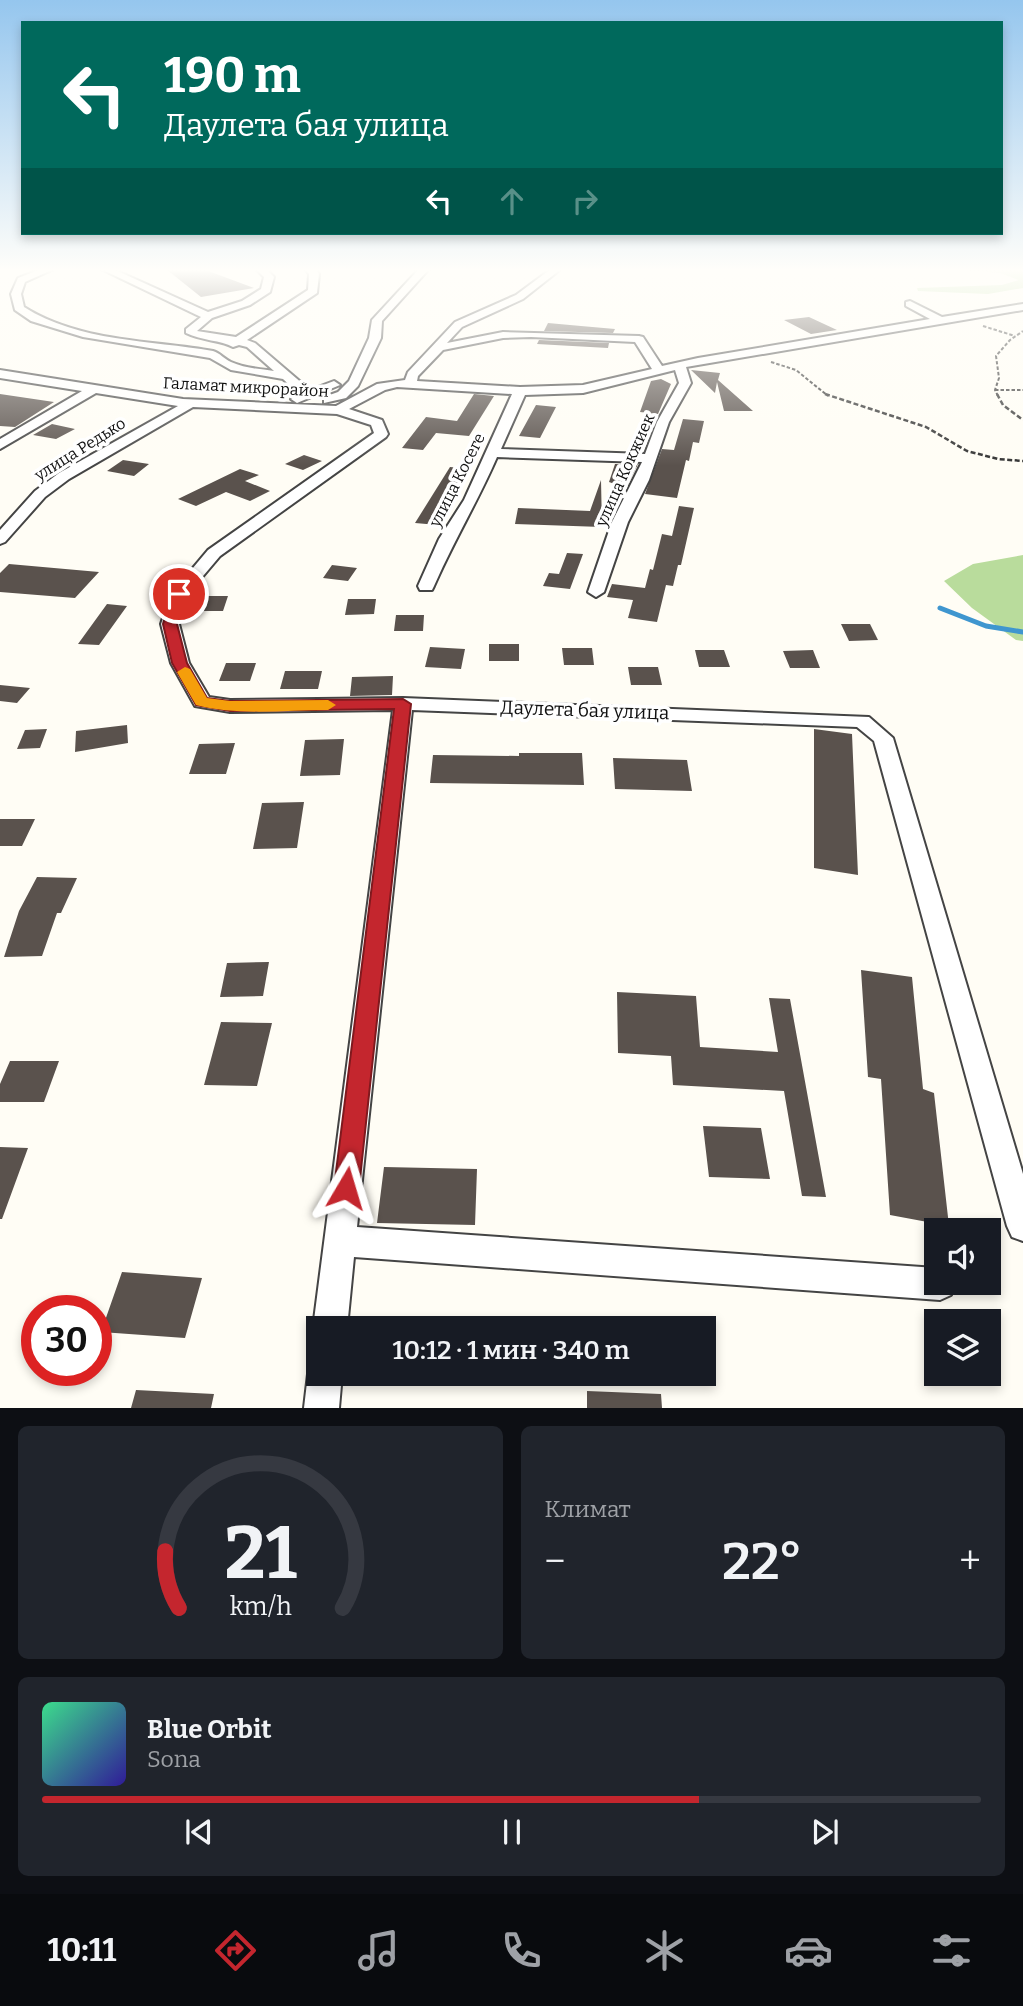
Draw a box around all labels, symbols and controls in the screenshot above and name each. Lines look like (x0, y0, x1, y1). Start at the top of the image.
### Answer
text: 190 m (164, 46, 301, 105)
icon: left (49, 49, 140, 140)
text: Даулета бая улица (164, 106, 449, 144)
icon: left (420, 182, 458, 220)
icon: ahead (493, 182, 531, 220)
icon: right (566, 182, 604, 220)
street label: Галамат микрорайон (163, 373, 329, 401)
street label: улица Кокжиек (591, 410, 659, 530)
street label: улица Редько (30, 413, 129, 485)
street label: улица Косеге (425, 430, 489, 531)
pin (149, 564, 209, 624)
icon: arrive (160, 575, 198, 613)
street label: Даулета бая улица (500, 696, 670, 724)
position arrow (309, 1151, 383, 1225)
map controls (924, 1218, 1001, 1386)
button: sound (924, 1218, 1001, 1295)
speed limit sign: 30 (21, 1295, 112, 1386)
button: layers (924, 1309, 1001, 1386)
text: 10:12 · 1 мин · 340 m (392, 1335, 630, 1366)
text: Климат (545, 1495, 631, 1523)
text: 21 (224, 1511, 297, 1598)
text: 22° (722, 1530, 803, 1593)
text: − (545, 1538, 565, 1584)
text: + (959, 1538, 981, 1584)
text: km/h (229, 1592, 292, 1622)
text: Blue Orbit (147, 1714, 271, 1745)
text: Sona (147, 1745, 201, 1773)
icon: previous (180, 1813, 218, 1851)
icon: pause (493, 1813, 531, 1851)
icon: next (806, 1813, 844, 1851)
icon: directions (211, 1926, 260, 1975)
icon: music (354, 1926, 403, 1975)
icon: phone (497, 1926, 546, 1975)
icon: climate (640, 1926, 689, 1975)
icon: car (784, 1926, 833, 1975)
icon: filters (927, 1926, 976, 1975)
text: 10:11 (47, 1931, 116, 1969)

